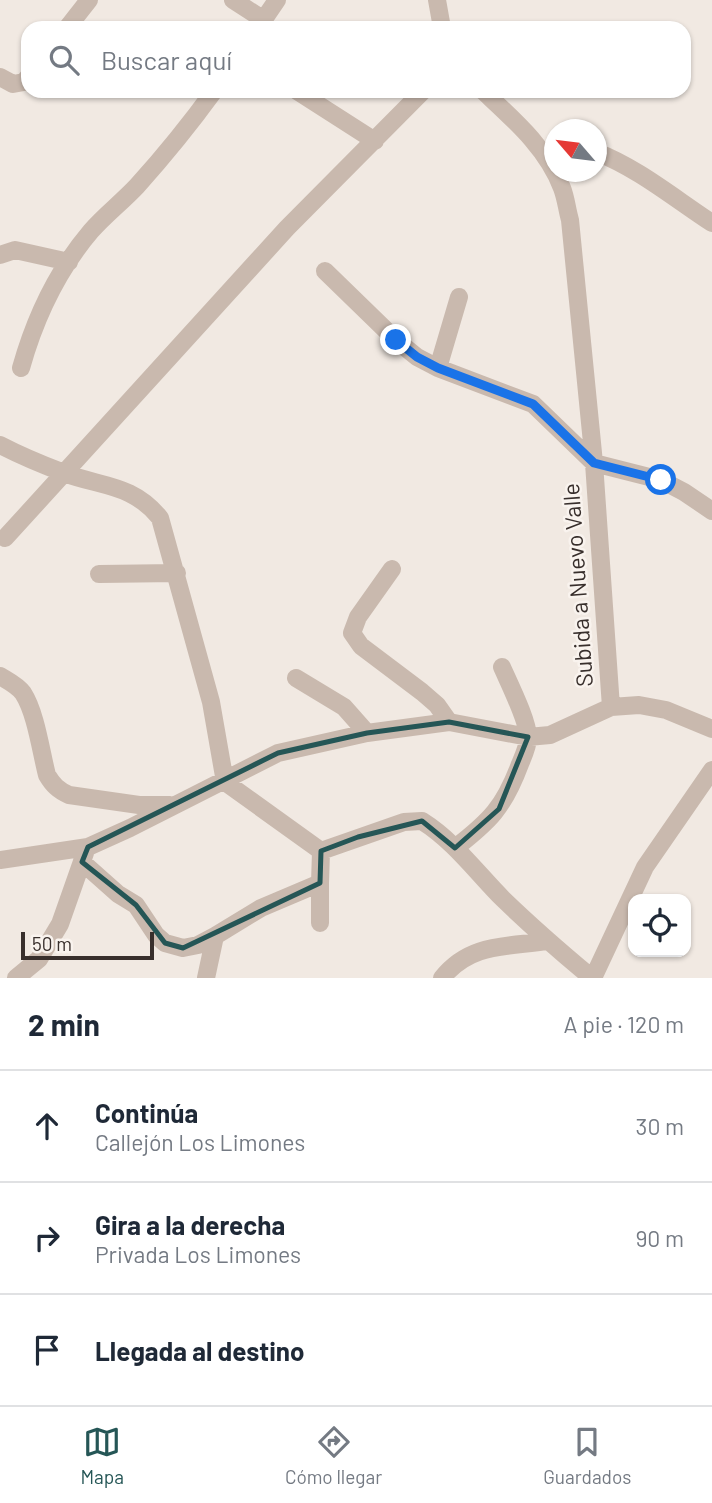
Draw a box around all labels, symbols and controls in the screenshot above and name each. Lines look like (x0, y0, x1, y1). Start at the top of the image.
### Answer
search box (21, 21, 691, 98)
icon: search (45, 41, 83, 79)
text: Buscar aquí (101, 44, 232, 75)
north arrow (544, 119, 607, 182)
route end (380, 324, 411, 355)
route start (645, 464, 676, 495)
street label: Subida a Nuevo Valle (556, 482, 598, 688)
map controls (628, 894, 691, 957)
button: locate (628, 894, 691, 957)
scale bar (21, 929, 154, 961)
text: 50 m (32, 932, 72, 955)
text: 2 min (28, 1006, 100, 1042)
text: A pie · 120 m (564, 1010, 684, 1038)
text: Continúa (95, 1097, 198, 1128)
icon: ahead (28, 1107, 66, 1145)
text: 30 m (636, 1112, 684, 1140)
text: Callejón Los Limones (95, 1128, 305, 1156)
text: Gira a la derecha (95, 1209, 285, 1240)
icon: right (28, 1219, 66, 1257)
text: 90 m (635, 1224, 684, 1252)
text: Privada Los Limones (95, 1240, 301, 1268)
icon: arrive (28, 1331, 66, 1369)
text: Llegada al destino (95, 1335, 304, 1366)
tab: Mapa (81, 1423, 124, 1488)
tab: Cómo llegar (285, 1423, 382, 1488)
tab: Guardados (543, 1423, 631, 1488)

